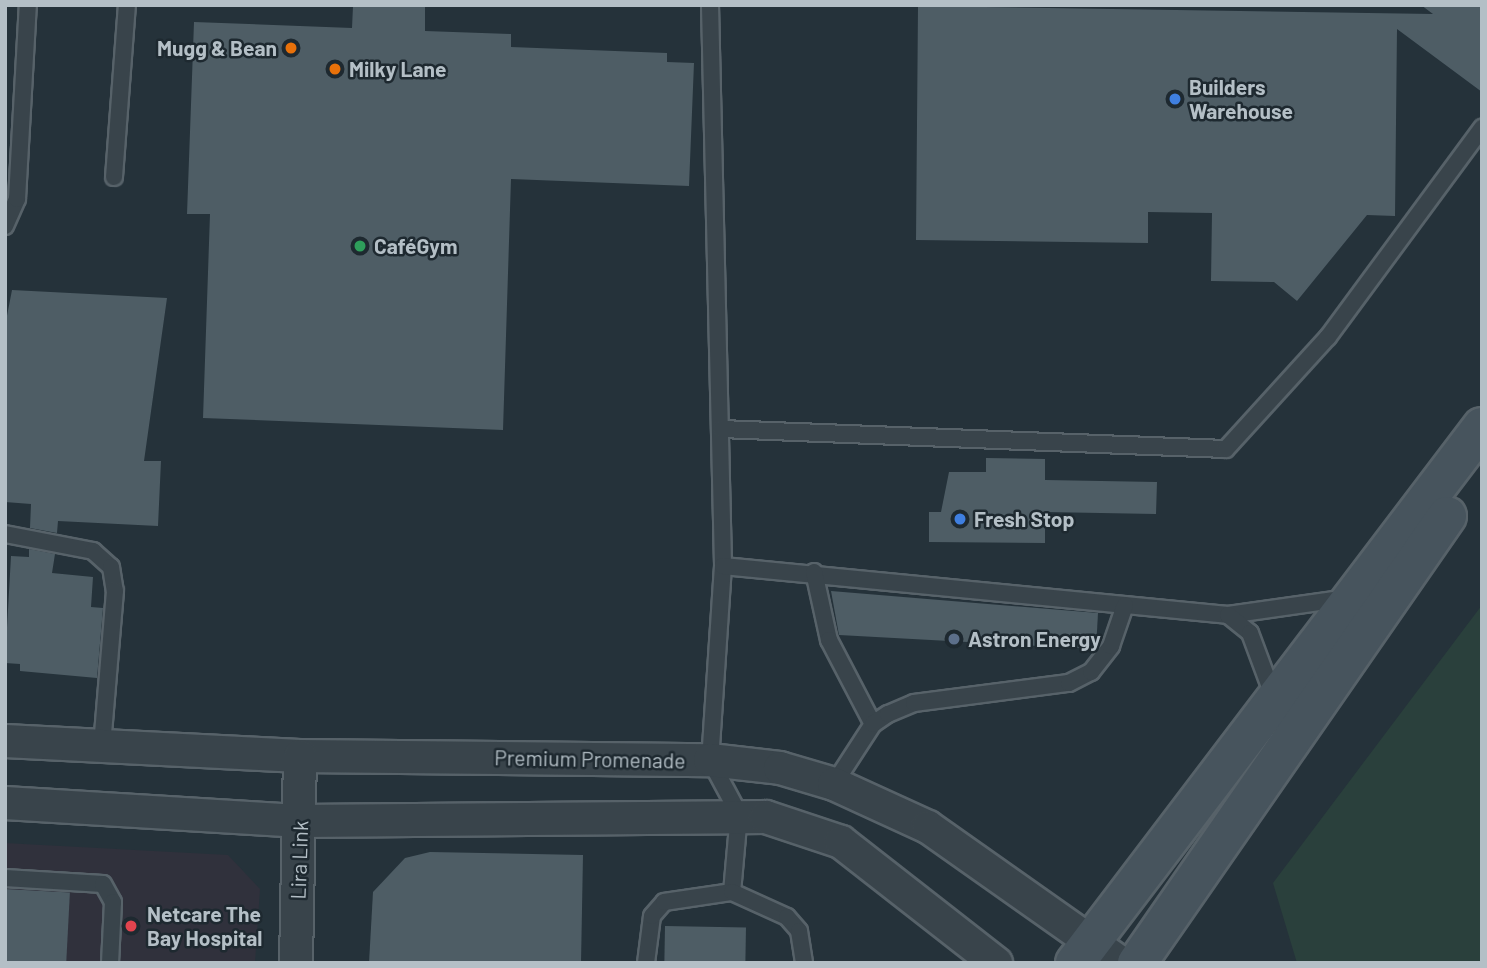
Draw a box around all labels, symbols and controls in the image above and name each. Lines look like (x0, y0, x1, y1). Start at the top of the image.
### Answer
place label: Mugg & Bean (157, 35, 277, 61)
marker: Mugg & Bean (283, 40, 299, 56)
place label: Milky Lane (349, 56, 447, 82)
marker: Milky Lane (327, 61, 343, 77)
place label: Builders Warehouse (1189, 74, 1293, 124)
marker: Builders Warehouse (1167, 91, 1183, 107)
place label: CaféGym (374, 233, 457, 259)
marker: CaféGym (352, 238, 368, 254)
place label: Fresh Stop (974, 506, 1074, 532)
marker: Fresh Stop (952, 511, 968, 527)
place label: Astron Energy (968, 626, 1101, 652)
marker: Astron Energy (946, 631, 962, 647)
street label: Premium Promenade (494, 745, 686, 773)
street label: Lira Link (285, 820, 313, 900)
place label: Netcare The Bay Hospital (147, 901, 262, 951)
marker: Netcare The Bay Hospital (121, 916, 141, 936)

